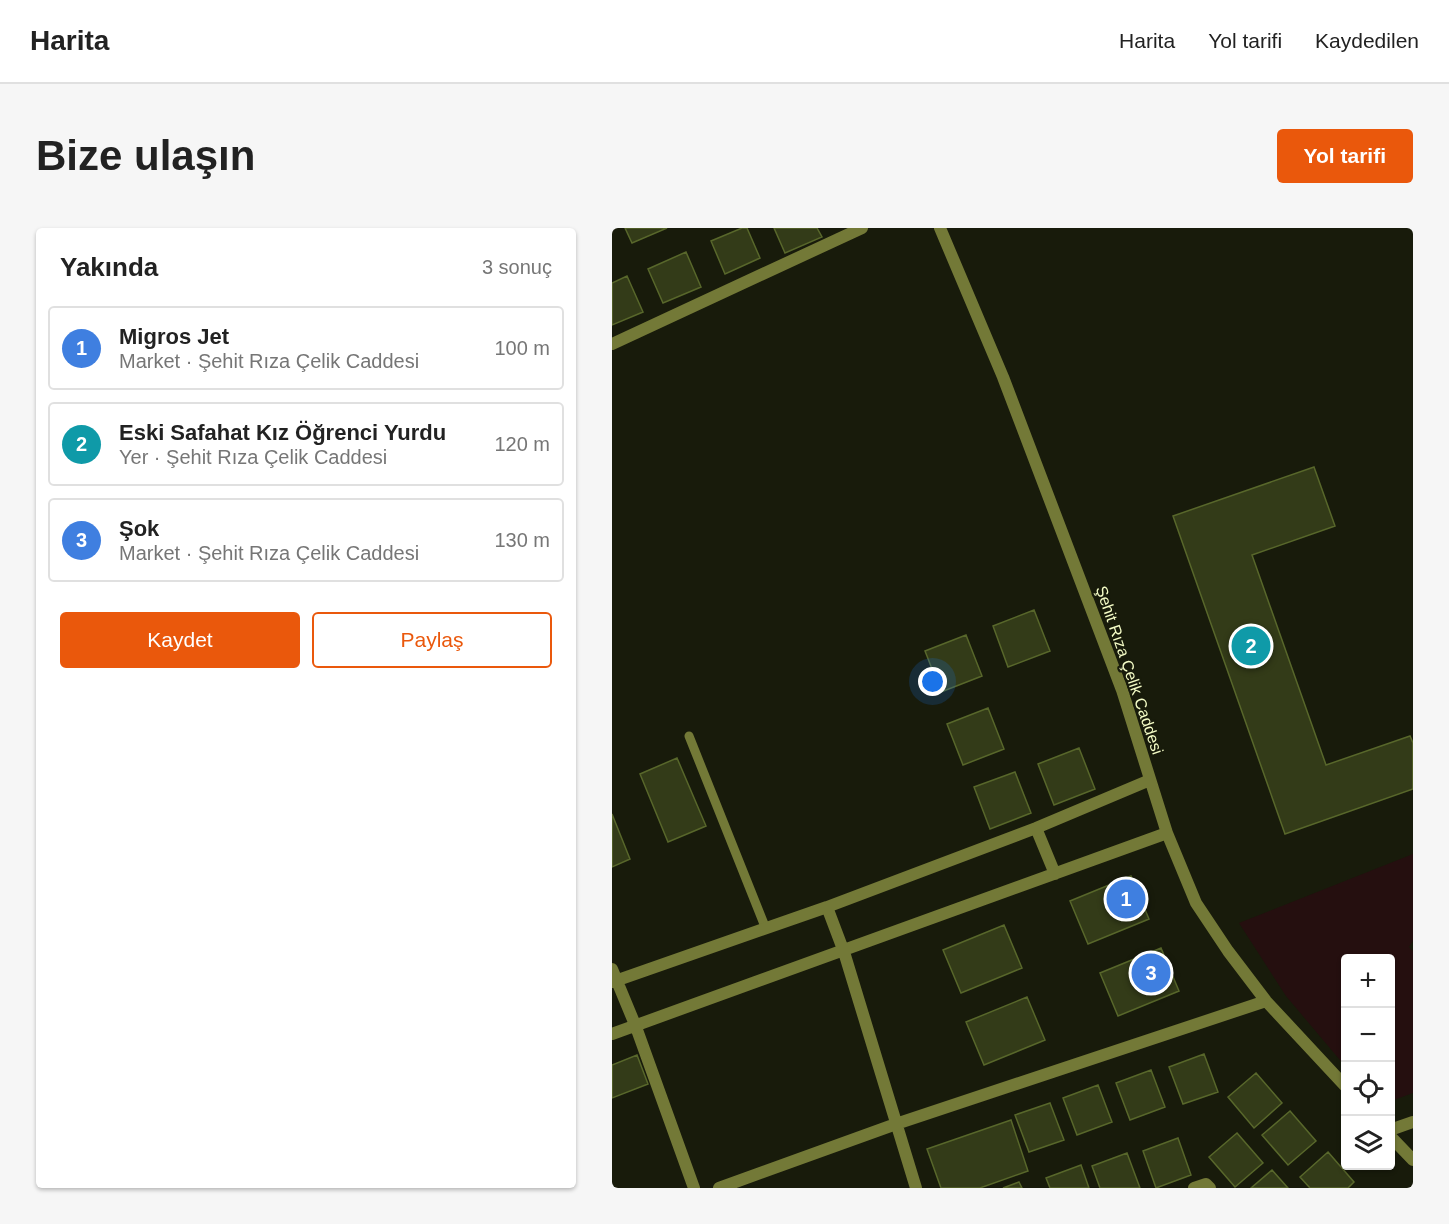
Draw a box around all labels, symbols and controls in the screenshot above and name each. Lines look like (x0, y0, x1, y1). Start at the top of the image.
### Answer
text: Harita (30, 25, 109, 56)
text: Harita (1119, 29, 1175, 52)
text: Yol tarifi (1208, 29, 1282, 52)
text: Kaydedilen (1315, 29, 1419, 52)
button: Yol tarifi (1277, 129, 1413, 183)
text: Bize ulaşın (36, 132, 255, 179)
text: Yakında (60, 252, 158, 282)
text: 3 sonuç (482, 256, 552, 278)
text: Migros Jet (119, 324, 229, 349)
text: 1 (76, 337, 87, 359)
text: 100 m (494, 337, 550, 359)
text: Market · Şehit Rıza Çelik Caddesi (119, 350, 419, 372)
text: Eski Safahat Kız Öğrenci Yurdu (119, 420, 446, 445)
text: 2 (76, 433, 87, 455)
text: 120 m (494, 433, 550, 455)
text: Yer · Şehit Rıza Çelik Caddesi (119, 446, 387, 468)
text: Şok (119, 516, 159, 541)
text: 3 (76, 529, 87, 551)
text: 130 m (494, 529, 550, 551)
text: Market · Şehit Rıza Çelik Caddesi (119, 542, 419, 564)
street label: Şehit Rıza Çelik Caddesi (1093, 584, 1166, 757)
button: Kaydet (60, 612, 300, 668)
button: Paylaş (312, 612, 552, 668)
pin: 2 (1232, 624, 1270, 668)
your location (918, 667, 947, 696)
pin: 1 (1106, 876, 1146, 922)
pin: 3 (1132, 950, 1170, 996)
map controls (1341, 954, 1395, 1170)
button: + (1341, 954, 1395, 1008)
button: − (1341, 1008, 1395, 1062)
button: locate (1341, 1062, 1395, 1116)
button: layers (1341, 1116, 1395, 1170)

